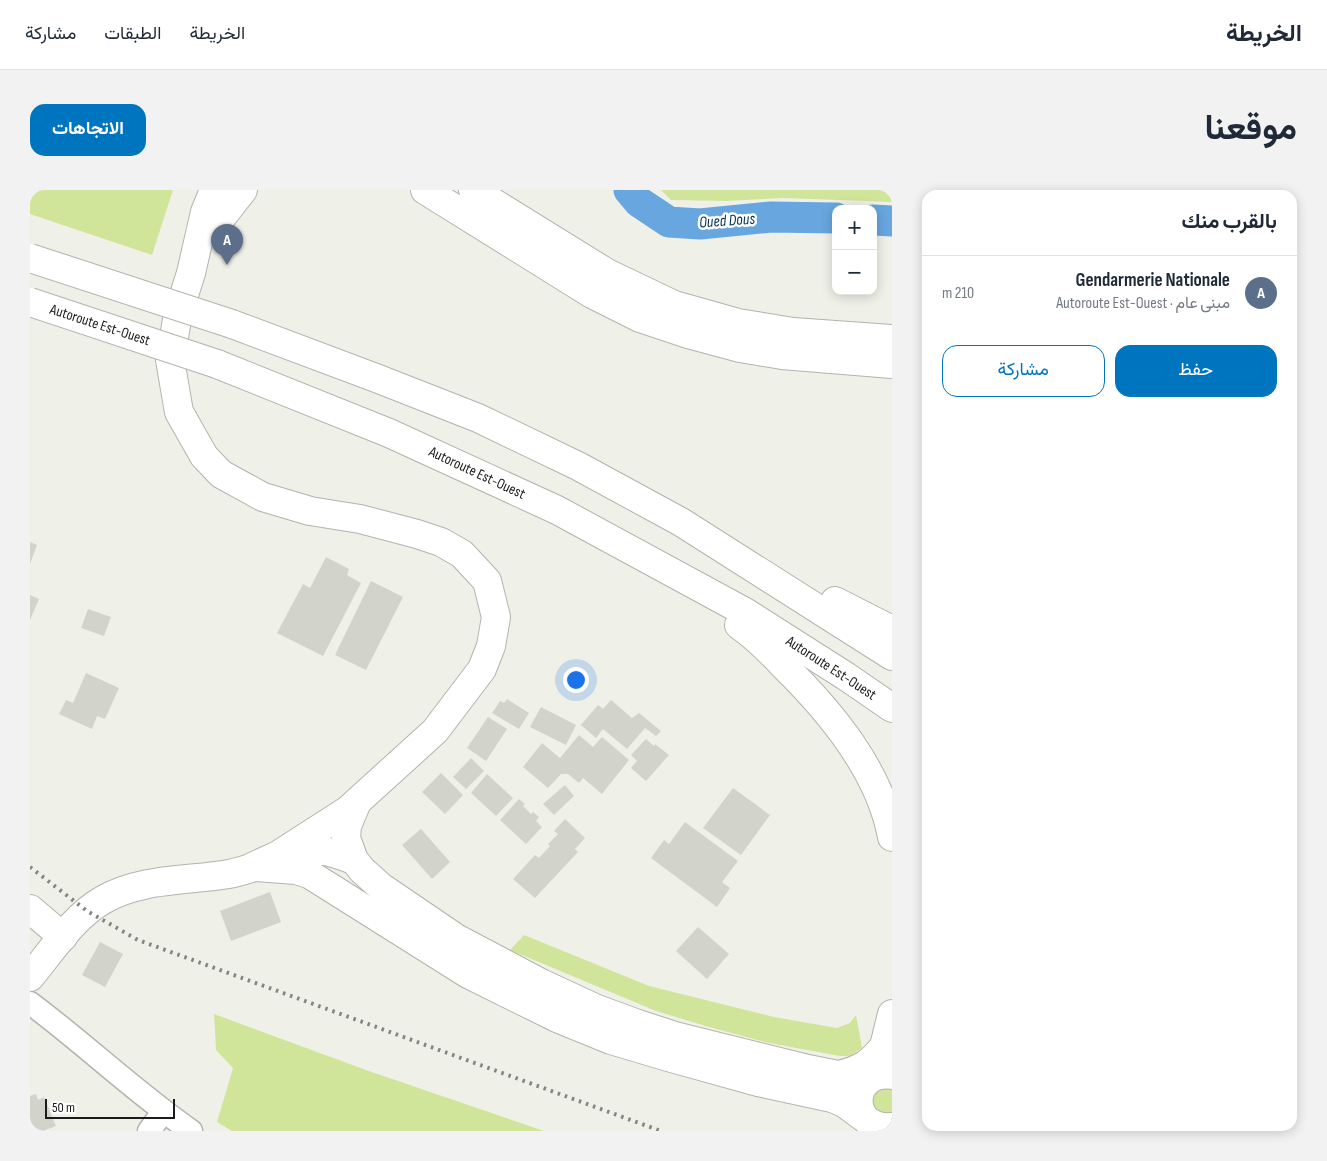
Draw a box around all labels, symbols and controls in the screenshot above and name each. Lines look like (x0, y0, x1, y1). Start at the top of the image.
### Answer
text: الخريطة (1226, 19, 1302, 48)
text: مشاركة (25, 23, 76, 44)
text: الطبقات (104, 23, 161, 44)
text: الخريطة (189, 23, 245, 44)
button: الاتجاهات (30, 104, 146, 156)
text: موقعنا (1204, 107, 1297, 150)
map controls (832, 205, 877, 295)
button: + (832, 205, 877, 250)
text: بالقرب منك (1182, 209, 1277, 234)
water label: Oued Dous (698, 210, 756, 232)
pin: A (211, 224, 243, 265)
button: − (832, 250, 877, 295)
text: Gendarmerie Nationale (1075, 269, 1230, 292)
text: 210 m (942, 284, 974, 303)
text: A (1257, 284, 1265, 303)
text: مبنى عام · Autoroute Est-Ouest (1056, 294, 1230, 313)
street label: Autoroute Est-Ouest (47, 300, 153, 350)
button: مشاركة (942, 345, 1105, 397)
button: حفظ (1115, 345, 1277, 397)
street label: Autoroute Est-Ouest (425, 442, 529, 504)
street label: Autoroute Est-Ouest (781, 631, 880, 705)
your location (563, 667, 589, 693)
scale bar (45, 1096, 175, 1119)
text: 50 m (52, 1099, 75, 1116)

